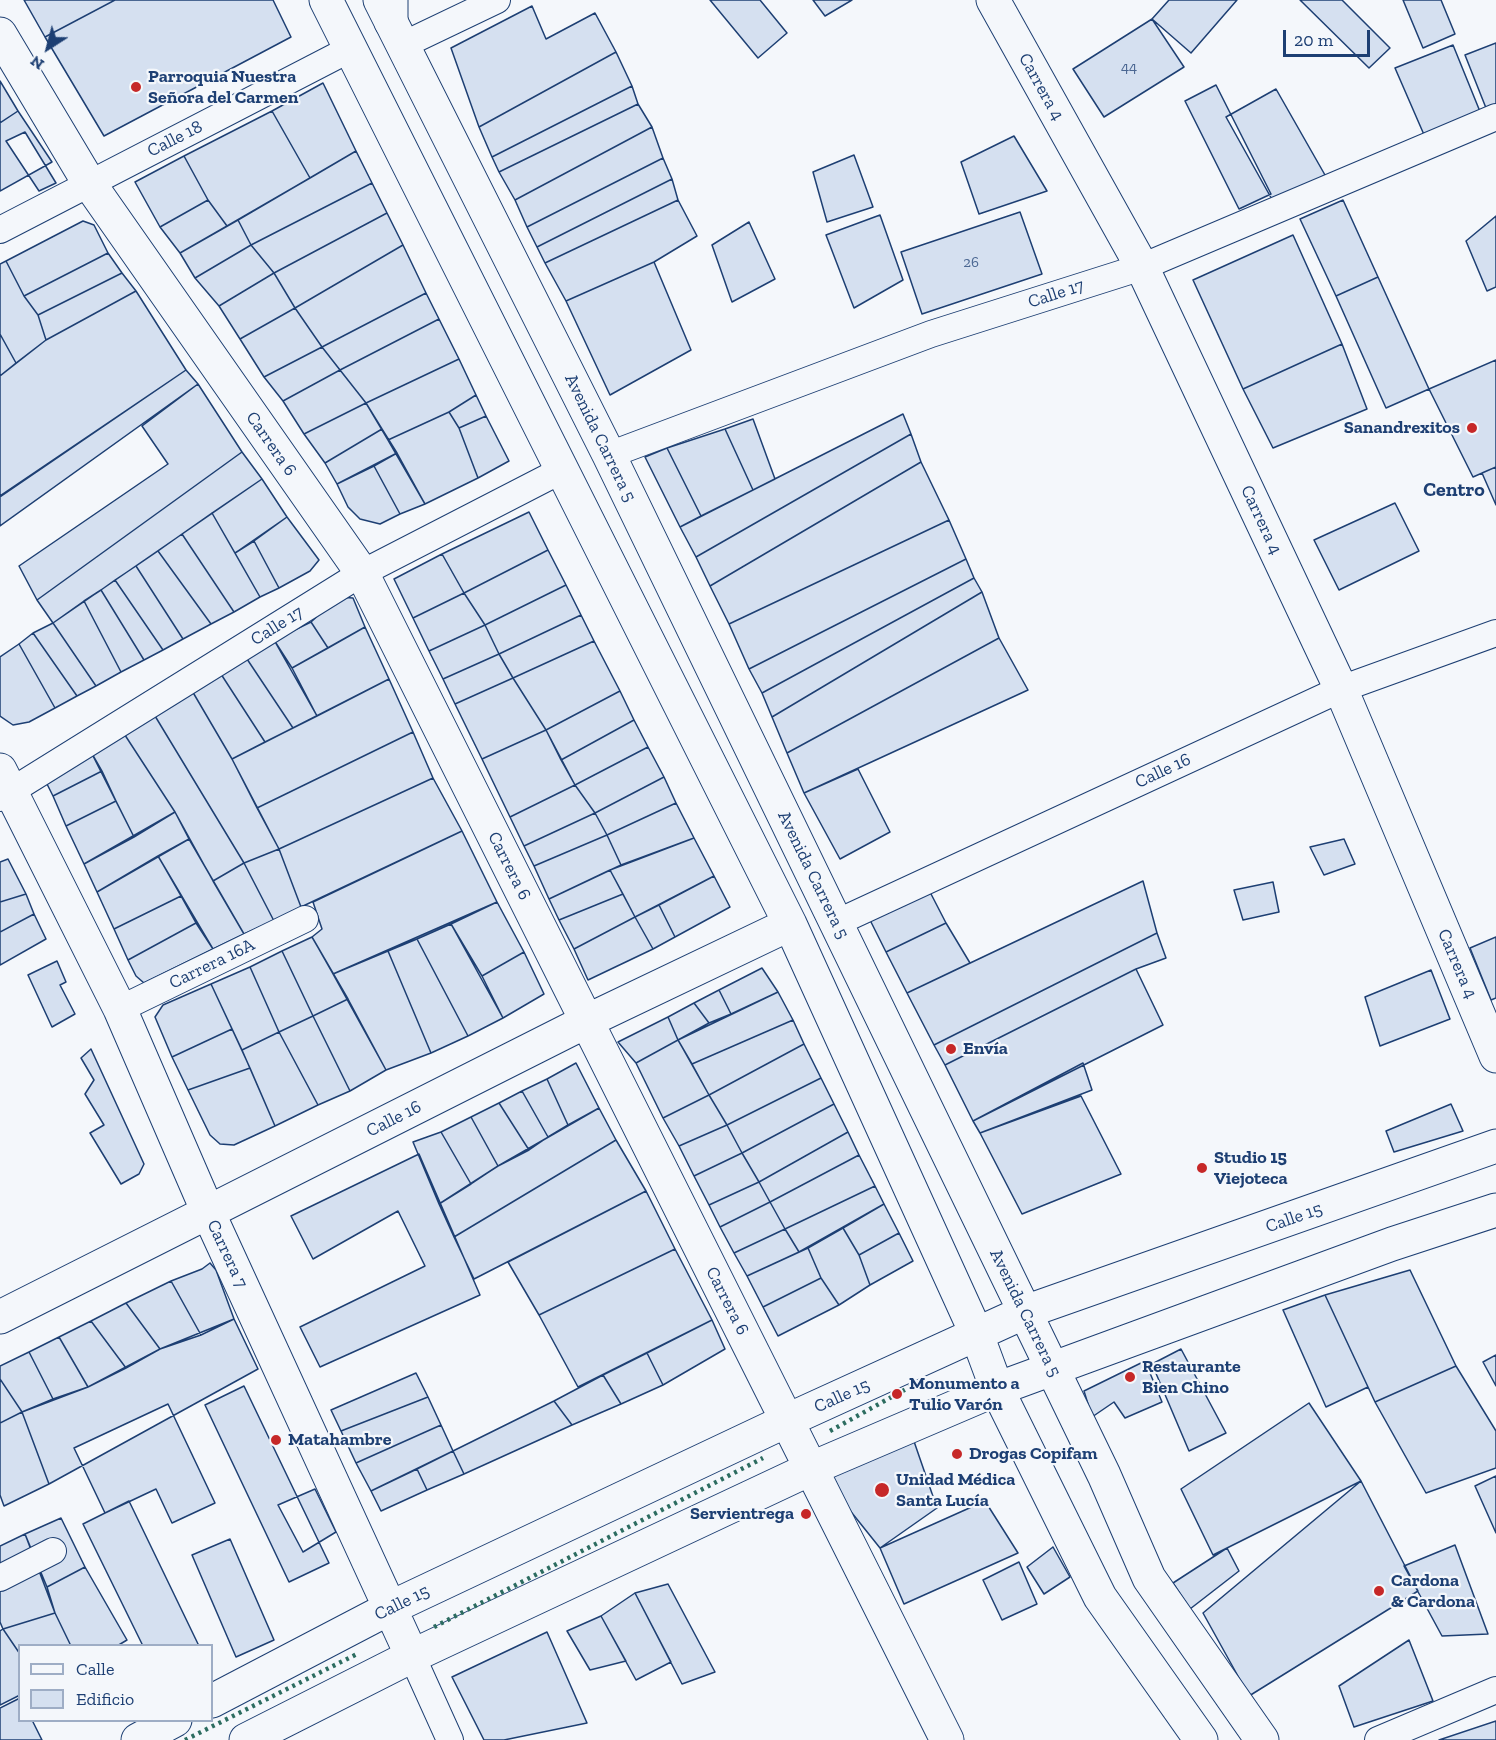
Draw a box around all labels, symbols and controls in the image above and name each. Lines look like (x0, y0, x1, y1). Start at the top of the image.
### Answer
north arrow (18, 18, 78, 78)
scale bar (1286, 18, 1373, 56)
text: 20 m (1294, 29, 1333, 51)
street label: Carrera 4 (1014, 49, 1068, 125)
text: N (27, 52, 48, 74)
house number: 44 (1121, 59, 1137, 77)
place label: Parroquia Nuestra Señora del Carmen (148, 66, 298, 109)
marker: Parroquia Nuestra Señora del Carmen (129, 80, 143, 94)
street label: Calle 18 (144, 116, 206, 162)
house number: 26 (963, 254, 979, 272)
street label: Calle 17 (1025, 275, 1087, 313)
street label: Avenida Carrera 5 (560, 371, 640, 505)
street label: Carrera 6 (241, 408, 301, 480)
place label: Sanandrexitos (1344, 417, 1460, 439)
marker: Sanandrexitos (1465, 421, 1479, 435)
district label: Centro (1423, 478, 1485, 502)
street label: Carrera 4 (1236, 482, 1286, 558)
street label: Calle 17 (247, 602, 307, 650)
street label: Calle 16 (1132, 749, 1194, 793)
street label: Avenida Carrera 5 (773, 808, 853, 942)
street label: Carrera 6 (483, 828, 535, 904)
street label: Carrera 4 (1433, 926, 1481, 1002)
street label: Carrera 16A (166, 934, 258, 994)
place label: Envía (963, 1038, 1008, 1060)
marker: Envía (944, 1042, 958, 1056)
street label: Calle 16 (363, 1096, 425, 1142)
place label: Studio 15 Viejoteca (1214, 1147, 1288, 1190)
marker: Studio 15 Viejoteca (1195, 1161, 1209, 1175)
street label: Calle 15 (1263, 1198, 1325, 1238)
street label: Carrera 7 (202, 1216, 252, 1292)
street label: Avenida Carrera 5 (985, 1246, 1065, 1380)
street label: Carrera 6 (701, 1263, 753, 1339)
place label: Restaurante Bien Chino (1142, 1356, 1241, 1398)
marker: Restaurante Bien Chino (1123, 1370, 1137, 1384)
place label: Monumento a Tulio Varón (909, 1373, 1020, 1416)
street label: Calle 15 (811, 1374, 873, 1418)
marker: Monumento a Tulio Varón (890, 1387, 904, 1401)
place label: Matahambre (288, 1429, 391, 1451)
marker: Matahambre (269, 1433, 283, 1447)
place label: Drogas Copifam (969, 1443, 1098, 1465)
marker: Drogas Copifam (950, 1447, 964, 1461)
place label: Unidad Médica Santa Lucía (896, 1469, 1015, 1512)
marker: Unidad Médica Santa Lucía (873, 1481, 891, 1499)
place label: Servientrega (690, 1503, 794, 1525)
marker: Servientrega (799, 1507, 813, 1521)
place label: Cardona & Cardona (1391, 1570, 1475, 1612)
street label: Calle 15 (371, 1580, 433, 1626)
marker: Cardona & Cardona (1372, 1584, 1386, 1598)
legend (18, 1644, 213, 1722)
text: Calle (76, 1658, 114, 1680)
text: Edificio (76, 1688, 134, 1710)

